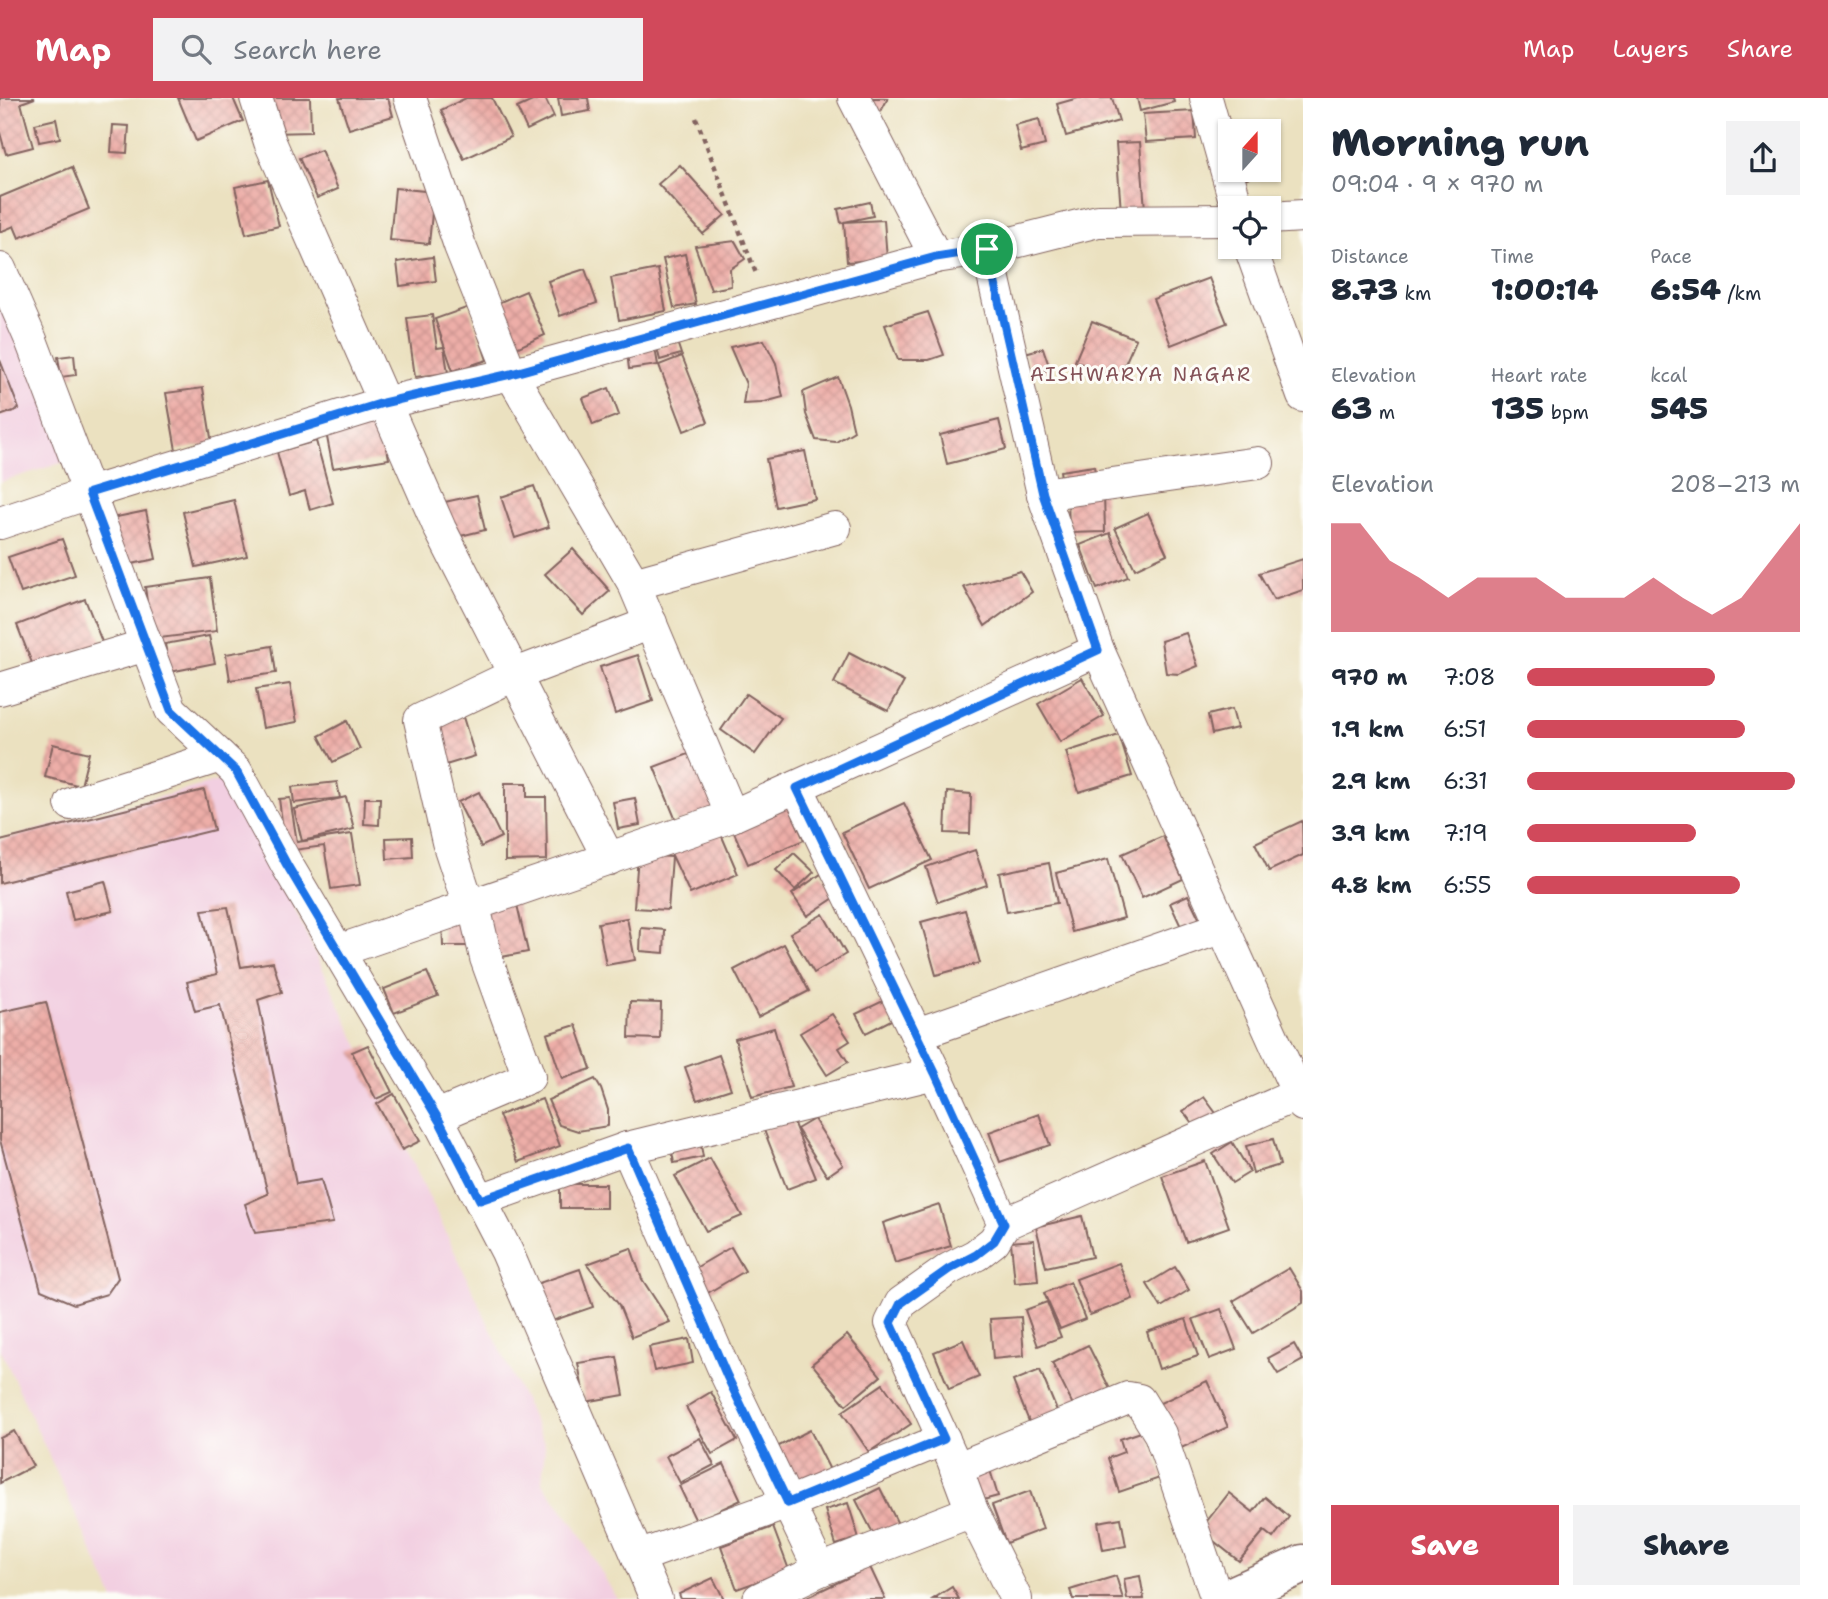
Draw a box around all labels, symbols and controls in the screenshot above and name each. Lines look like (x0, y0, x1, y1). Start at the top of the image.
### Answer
search box (153, 18, 643, 81)
text: Map (35, 27, 111, 72)
icon: search (177, 30, 215, 68)
text: Search here (233, 32, 382, 67)
text: Map (1523, 33, 1574, 65)
text: Layers (1612, 33, 1689, 65)
text: Share (1727, 33, 1793, 65)
text: Morning run (1331, 117, 1589, 168)
north arrow (1218, 119, 1281, 182)
map controls (1218, 119, 1281, 259)
button: share (1726, 121, 1800, 195)
text: 09:04 · 9 × 970 m (1331, 169, 1543, 199)
button: locate (1218, 196, 1281, 259)
pin (957, 219, 1017, 279)
icon: arrive (968, 230, 1006, 268)
text: Distance (1331, 244, 1409, 269)
text: Time (1491, 244, 1534, 269)
text: Pace (1650, 244, 1692, 269)
text: 8.73 (1331, 269, 1398, 310)
text: 1:00:14 (1491, 269, 1598, 310)
text: 6:54 (1650, 269, 1721, 310)
text: km (1398, 281, 1432, 306)
text: /km (1721, 281, 1761, 306)
district label: AISHWARYA NAGAR (1030, 362, 1252, 387)
text: Elevation (1331, 363, 1416, 388)
text: Heart rate (1491, 363, 1587, 388)
text: kcal (1650, 363, 1687, 388)
text: 63 (1331, 388, 1372, 429)
text: 135 (1491, 388, 1544, 429)
text: 545 (1650, 388, 1708, 429)
text: m (1372, 400, 1395, 425)
text: bpm (1544, 400, 1589, 425)
text: Elevation (1331, 469, 1434, 499)
text: 208–213 m (1669, 469, 1800, 499)
text: 970 m (1331, 662, 1408, 692)
text: 7:08 (1443, 662, 1496, 692)
text: 1.9 km (1331, 714, 1404, 744)
text: 6:51 (1443, 714, 1487, 744)
text: 2.9 km (1331, 766, 1410, 796)
text: 6:31 (1443, 766, 1488, 796)
text: 3.9 km (1331, 818, 1410, 848)
text: 7:19 (1443, 818, 1488, 848)
text: 4.8 km (1331, 870, 1412, 900)
text: 6:55 (1443, 870, 1492, 900)
button: Save (1331, 1505, 1559, 1585)
button: Share (1573, 1505, 1800, 1585)

